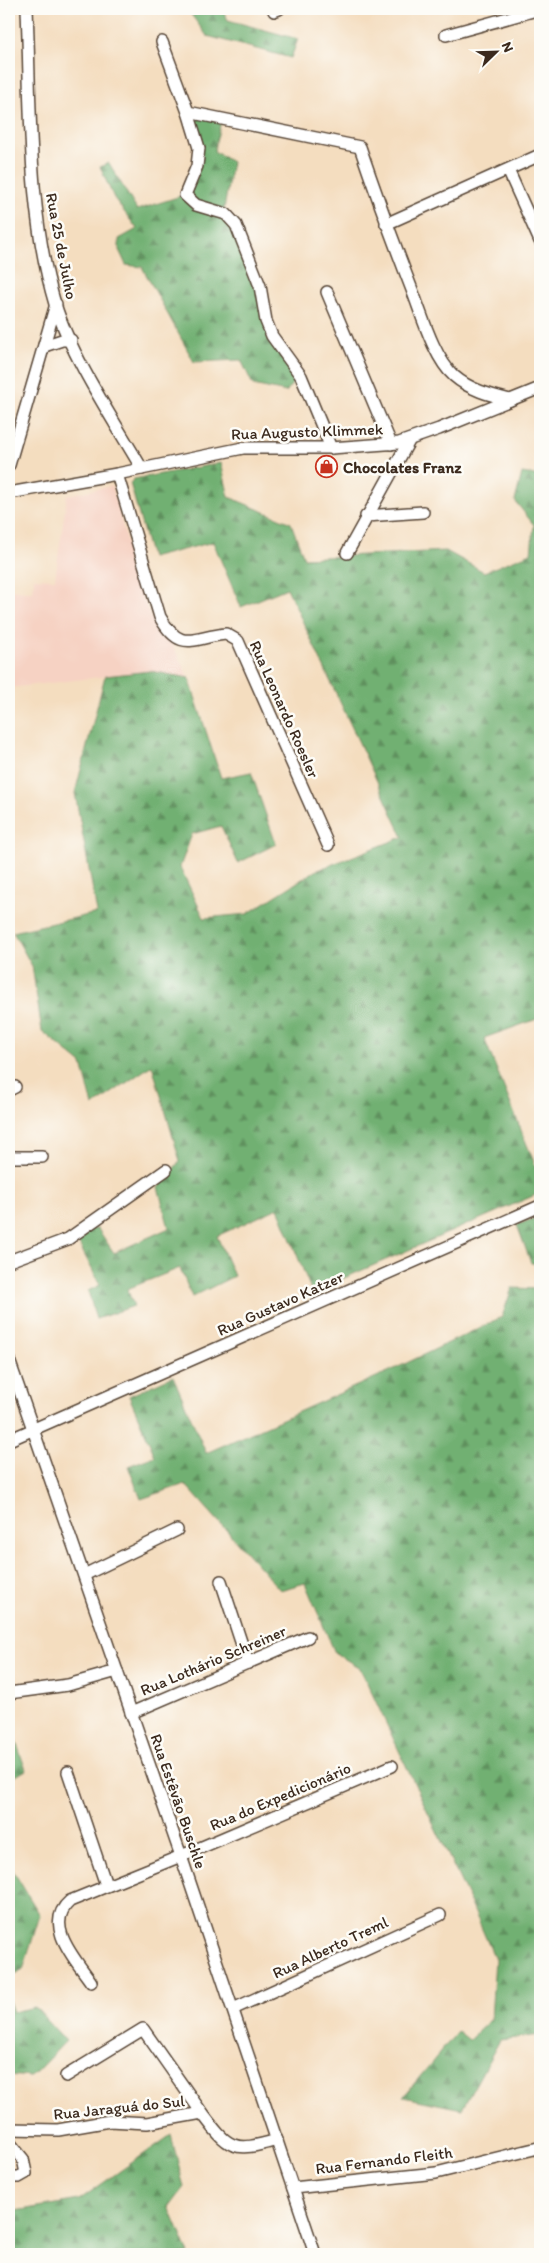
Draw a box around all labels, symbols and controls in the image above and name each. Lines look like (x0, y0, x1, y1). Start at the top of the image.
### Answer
north arrow (472, 28, 522, 78)
text: N (498, 39, 517, 55)
street label: Rua 25 de Julho (42, 191, 81, 301)
street label: Rua Augusto Klimmek (231, 419, 384, 444)
shop icon: Chocolates Franz (315, 455, 339, 479)
place label: Chocolates Franz (343, 458, 462, 477)
street label: Rua Leonardo Roesler (246, 638, 324, 781)
street label: Rua Gustavo Katzer (214, 1267, 347, 1340)
street label: Rua Lothário Schreiner (137, 1621, 289, 1700)
street label: Rua Estêvão Buschle (147, 1731, 211, 1871)
street label: Rua do Expedicionário (207, 1758, 354, 1835)
street label: Rua Alberto Treml (269, 1912, 392, 1983)
street label: Rua Jaraguá do Sul (52, 2091, 186, 2124)
street label: Rua Fernando Fleith (314, 2143, 454, 2178)

